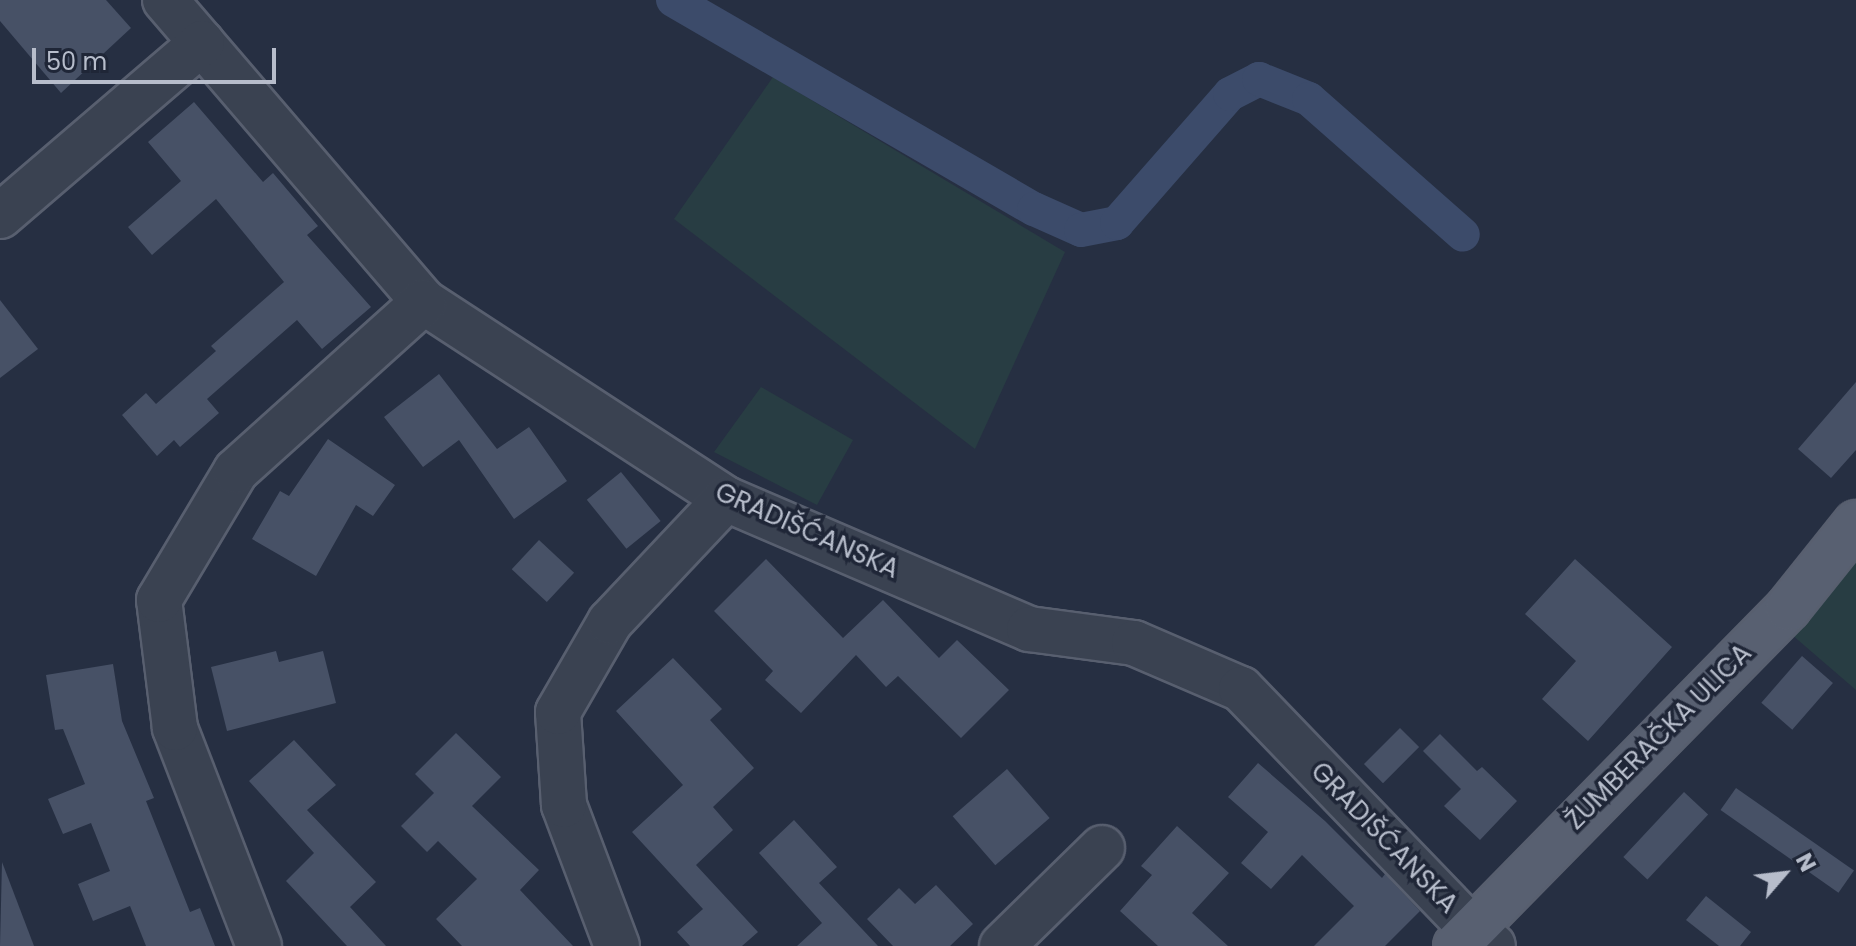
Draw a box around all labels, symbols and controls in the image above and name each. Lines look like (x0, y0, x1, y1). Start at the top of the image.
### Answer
scale bar (36, 32, 280, 82)
text: 50 m (46, 45, 107, 78)
street label: GRADIŠĆANSKA (710, 477, 904, 585)
street label: ŽUMBERAČKA ULICA (1560, 638, 1758, 836)
street label: GRADIŠĆANSKA (1304, 756, 1464, 920)
north arrow (1744, 834, 1824, 914)
text: N (1788, 848, 1823, 877)

